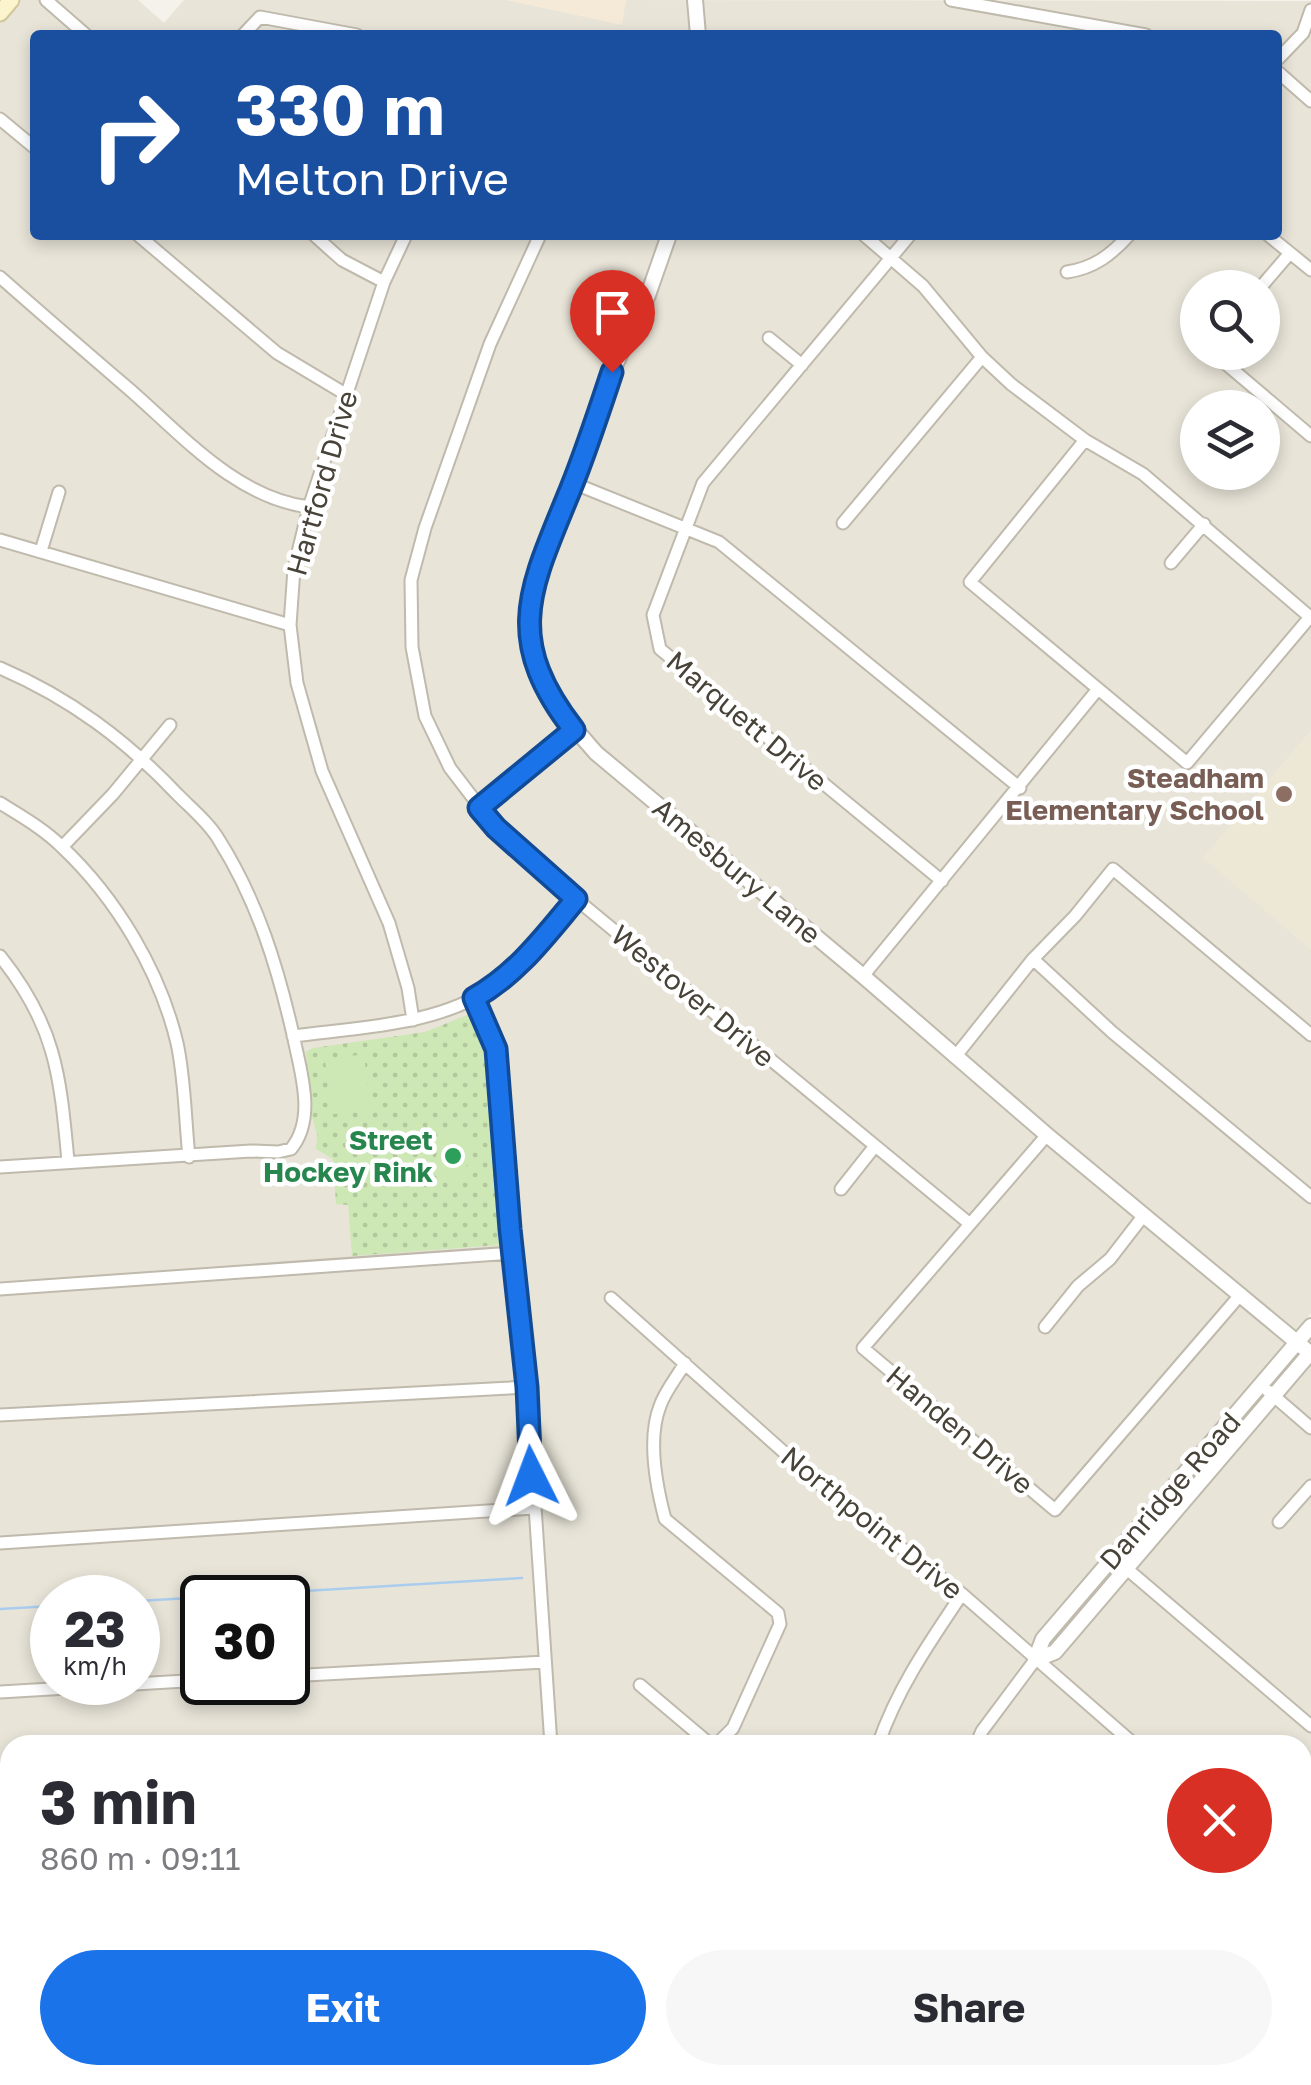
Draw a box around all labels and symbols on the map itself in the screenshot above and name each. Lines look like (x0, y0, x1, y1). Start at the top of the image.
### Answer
pin (570, 270, 655, 373)
street label: Hartford Drive (279, 387, 364, 579)
street label: Marquett Drive (660, 644, 834, 797)
place label: Steadham Elementary School (1005, 761, 1264, 826)
marker: Steadham Elementary School (1273, 783, 1295, 805)
street label: Amesbury Lane (647, 791, 828, 950)
street label: Westover Drive (605, 918, 782, 1073)
place label: Street Hockey Rink (263, 1123, 433, 1188)
marker: Street Hockey Rink (442, 1145, 464, 1167)
street label: Handen Drive (880, 1359, 1040, 1501)
street label: Danridge Road (1092, 1405, 1247, 1576)
position arrow (479, 1424, 583, 1528)
street label: Northpoint Drive (775, 1439, 970, 1606)
speed limit sign: 30 (180, 1575, 310, 1705)

